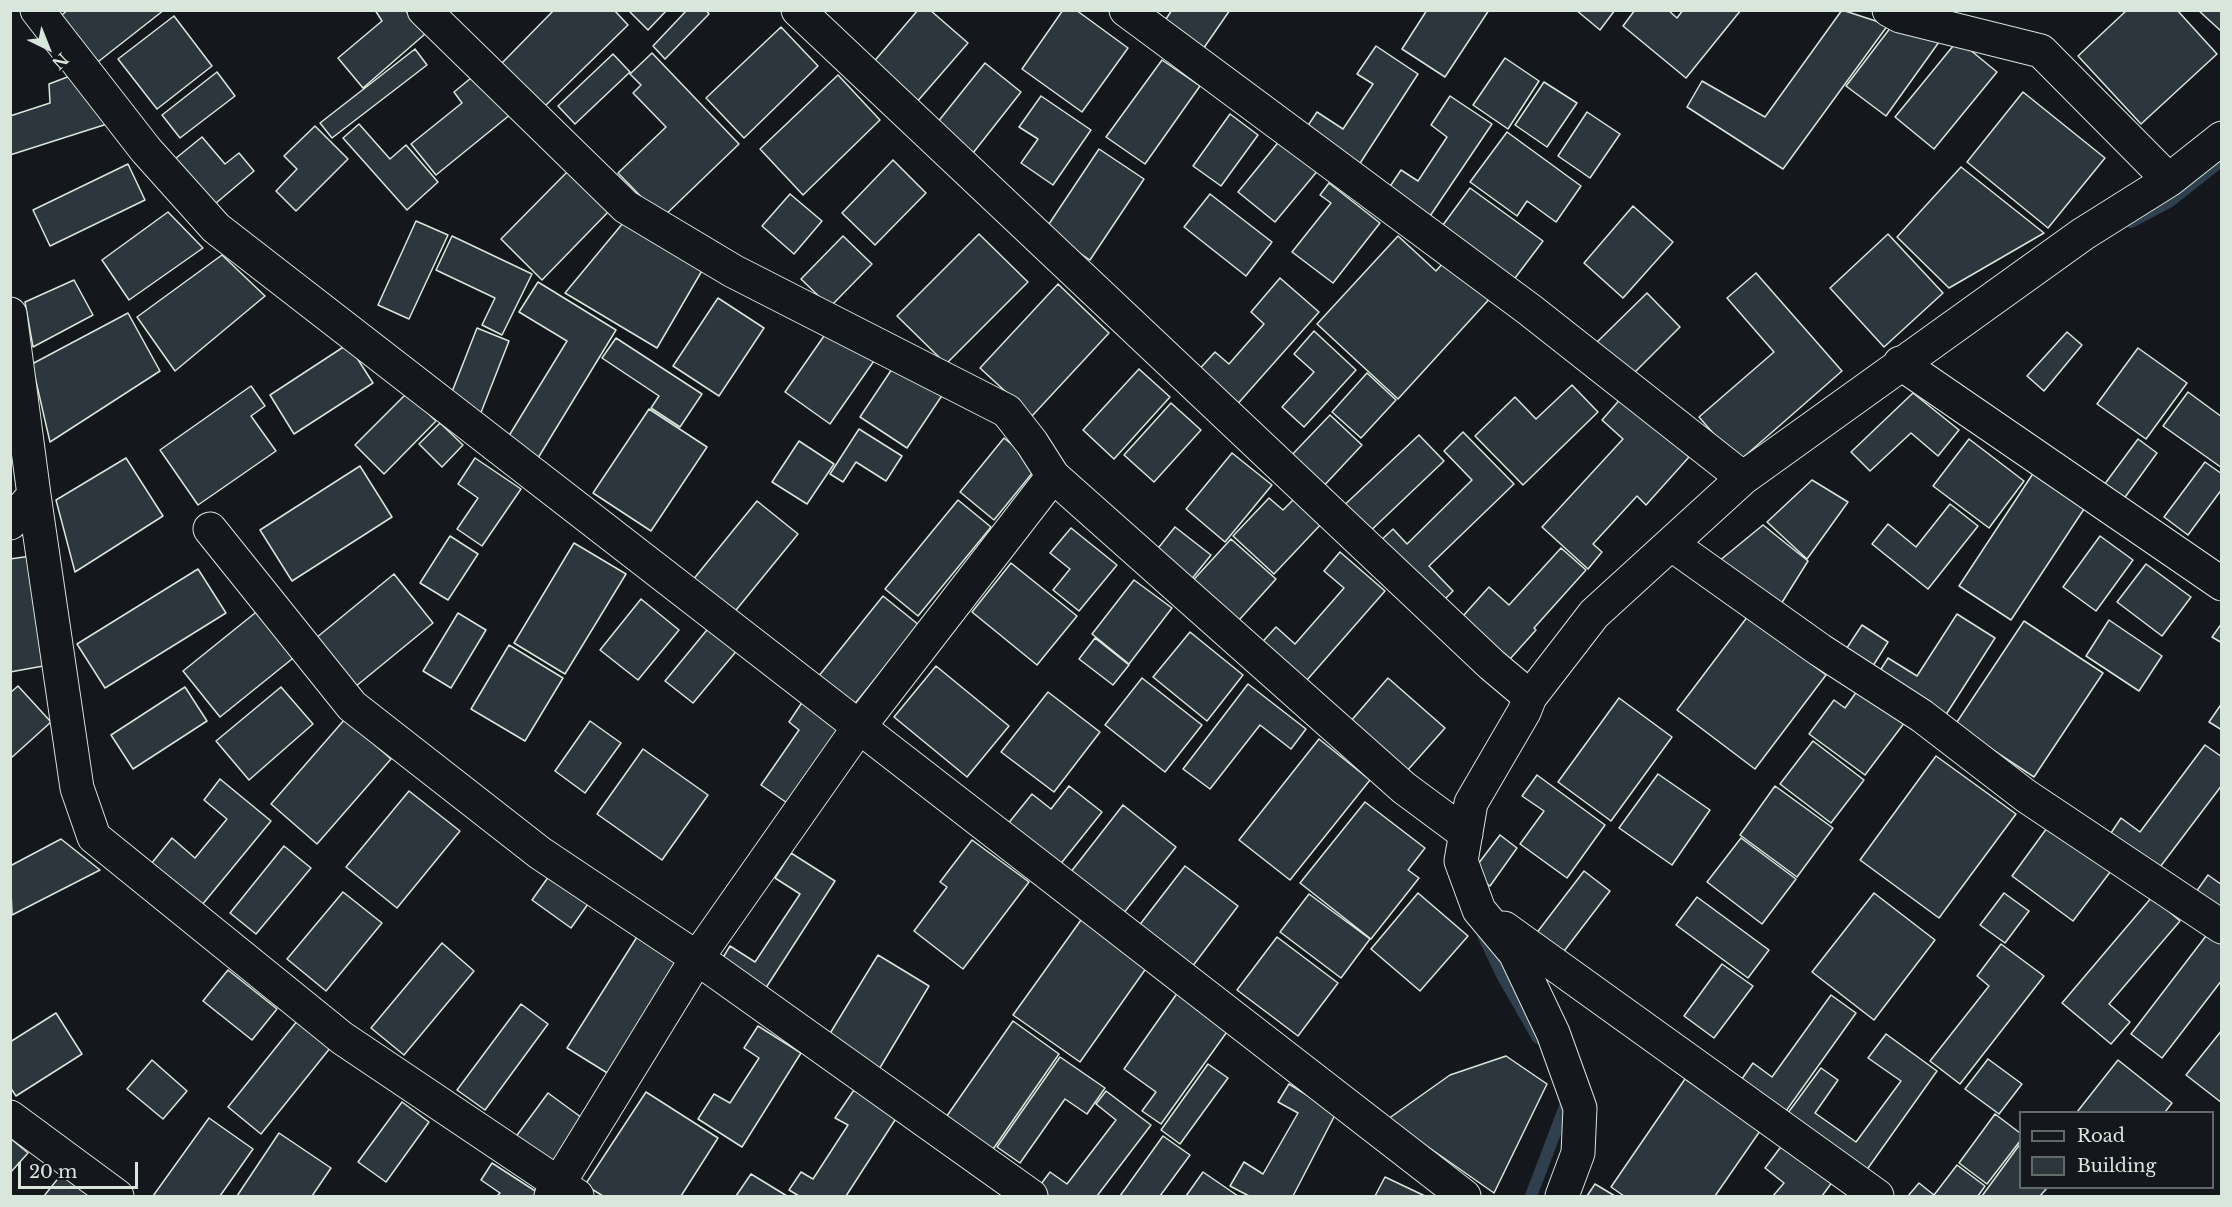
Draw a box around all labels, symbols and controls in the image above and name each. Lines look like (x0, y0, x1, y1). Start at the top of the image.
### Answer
north arrow (18, 18, 78, 78)
text: N (48, 49, 73, 74)
legend (2019, 1111, 2214, 1189)
text: Road (2077, 1125, 2125, 1147)
scale bar (21, 1150, 141, 1188)
text: Building (2077, 1155, 2156, 1177)
text: 20 m (29, 1161, 77, 1183)

